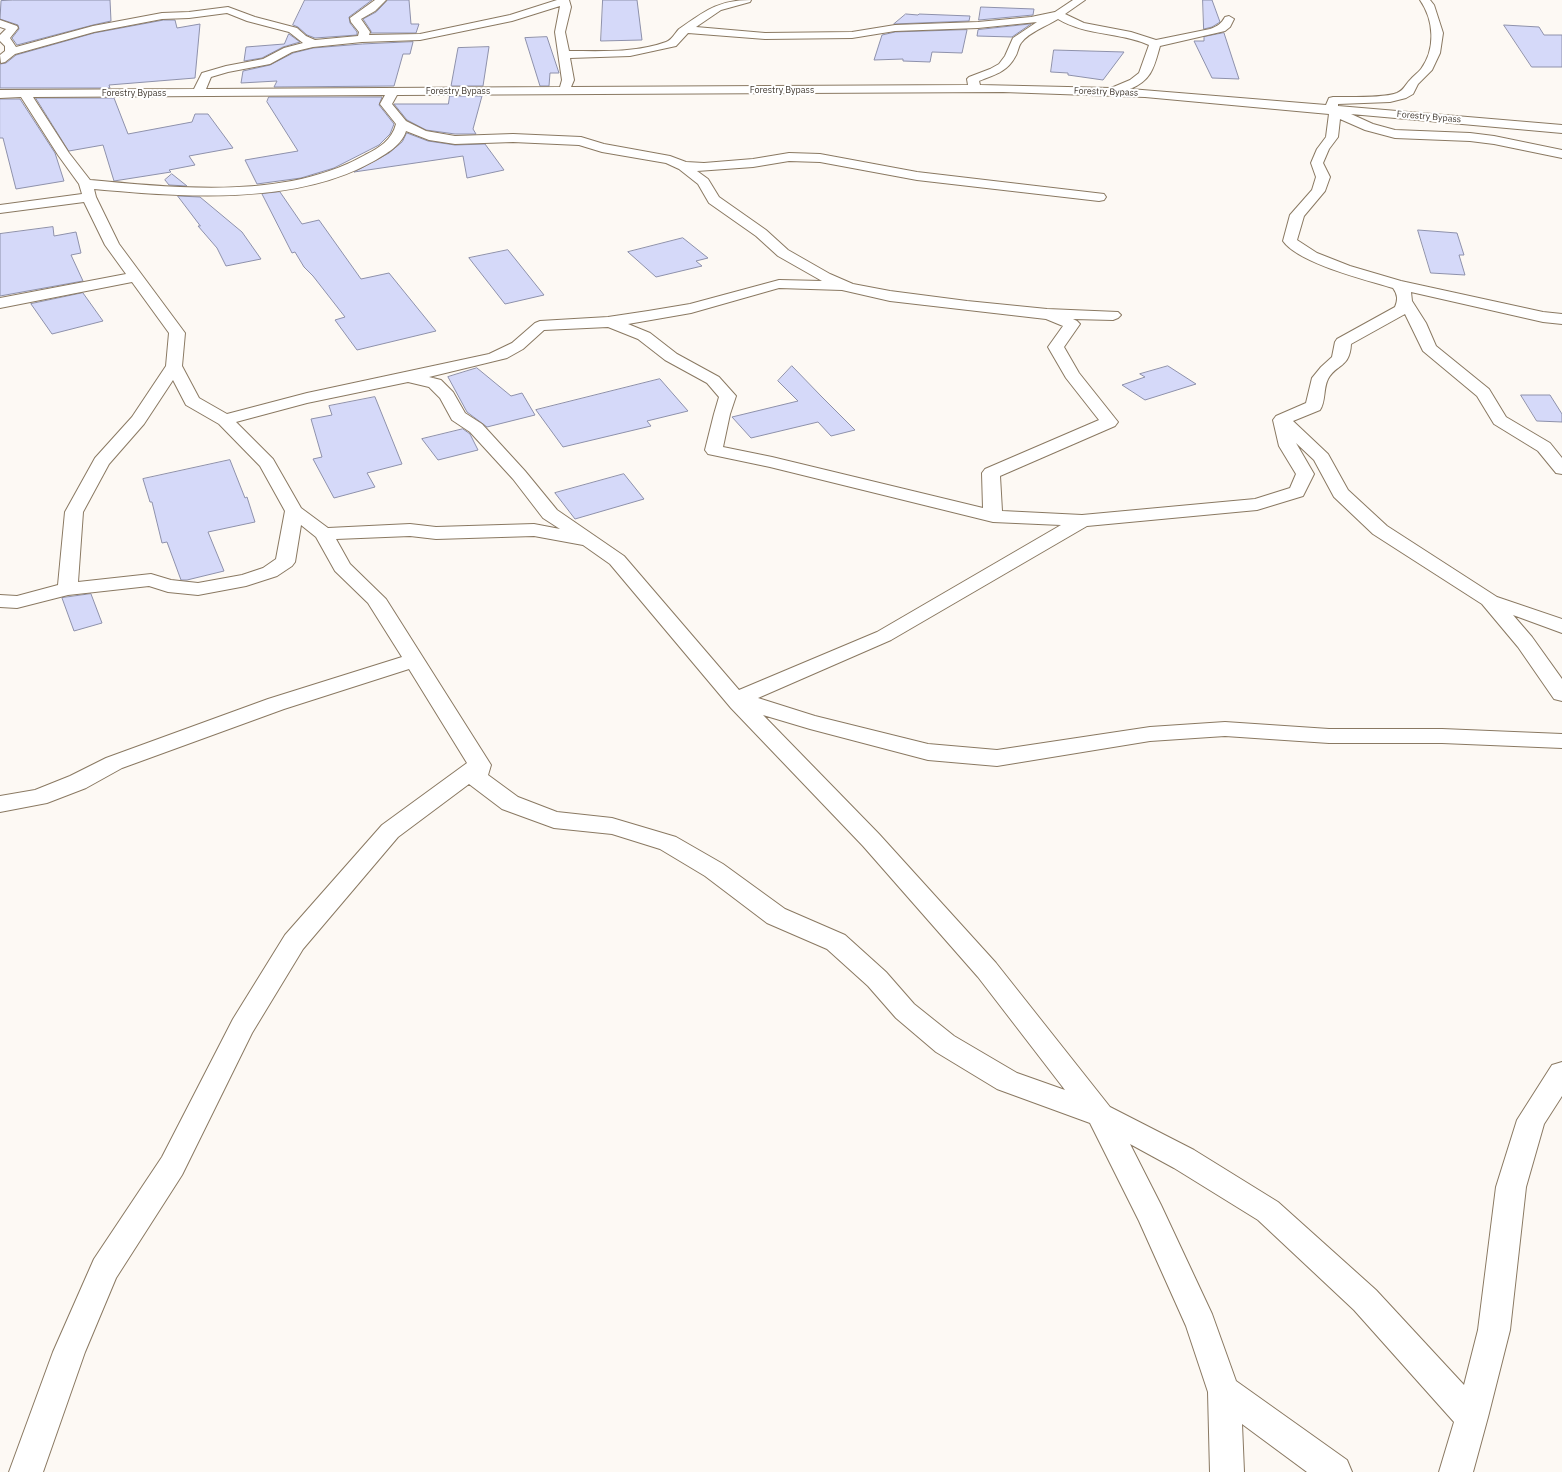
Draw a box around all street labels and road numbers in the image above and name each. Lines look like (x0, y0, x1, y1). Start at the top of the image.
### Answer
street label: Forestry Bypass (750, 85, 814, 95)
street label: Forestry Bypass (1074, 85, 1138, 99)
street label: Forestry Bypass (426, 86, 490, 96)
street label: Forestry Bypass (102, 88, 166, 98)
street label: Forestry Bypass (1396, 109, 1462, 125)

